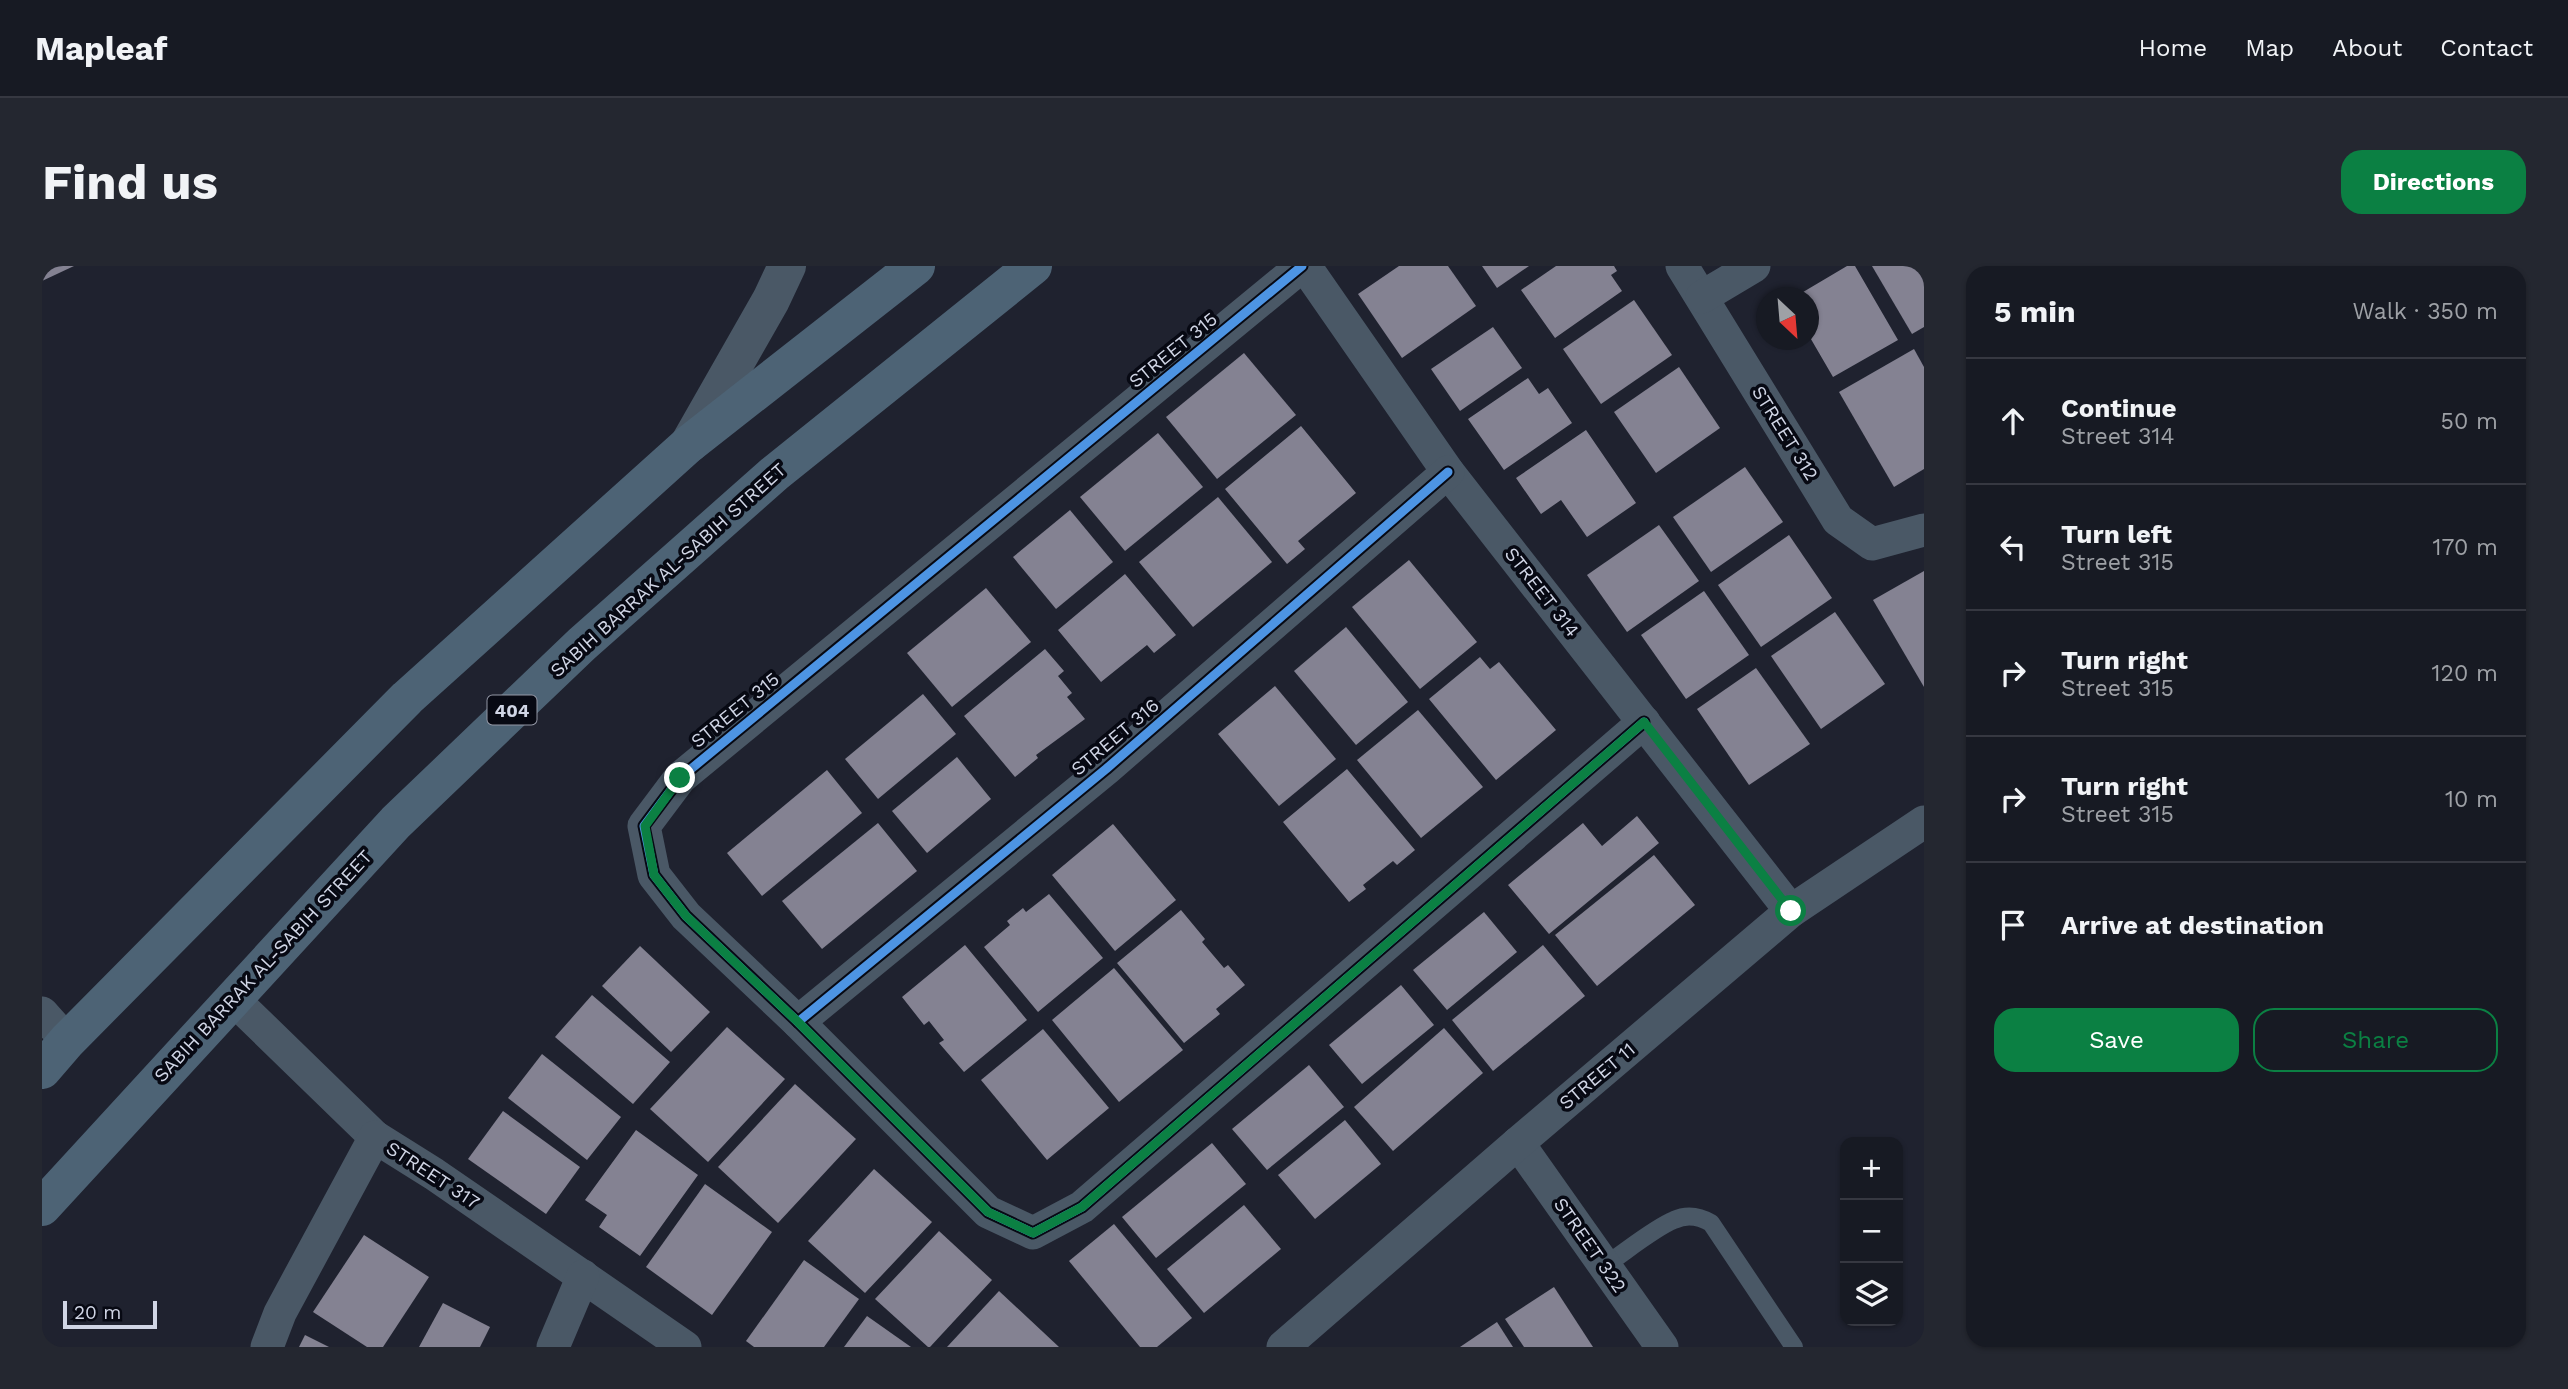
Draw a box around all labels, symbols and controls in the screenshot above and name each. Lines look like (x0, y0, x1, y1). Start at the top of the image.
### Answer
text: Mapleaf (35, 29, 167, 68)
text: Home (2139, 34, 2207, 62)
text: Map (2245, 34, 2294, 62)
text: About (2332, 34, 2402, 62)
text: Contact (2440, 34, 2533, 62)
button: Directions (2341, 150, 2526, 214)
text: Find us (42, 153, 218, 211)
north arrow (1756, 287, 1819, 350)
text: 5 min (1994, 294, 2076, 329)
text: Walk · 350 m (2352, 298, 2498, 325)
street label: STREET 315 (1124, 307, 1222, 393)
street label: STREET 312 (1747, 382, 1823, 484)
text: Continue (2061, 393, 2177, 423)
icon: ahead (1994, 402, 2032, 440)
text: 50 m (2441, 408, 2498, 435)
text: Street 314 (2061, 423, 2175, 450)
street label: SABIH BARRAK AL-SABIH STREET (545, 458, 791, 682)
text: Turn left (2061, 519, 2172, 549)
icon: left (1994, 528, 2032, 566)
text: 170 m (2433, 534, 2498, 561)
street label: STREET 314 (1500, 543, 1584, 641)
text: Street 315 (2061, 549, 2174, 576)
text: Turn right (2061, 645, 2188, 675)
icon: right (1994, 654, 2032, 692)
text: 120 m (2432, 660, 2498, 687)
street label: STREET 315 (686, 667, 784, 753)
text: Street 315 (2061, 675, 2174, 702)
street label: STREET 316 (1066, 694, 1164, 780)
road number: 404 (488, 696, 536, 724)
route end (664, 762, 695, 793)
text: Turn right (2061, 771, 2188, 801)
icon: right (1994, 780, 2032, 818)
text: 10 m (2445, 786, 2498, 813)
text: Street 315 (2061, 801, 2174, 828)
street label: SABIH BARRAK AL-SABIH STREET (149, 845, 377, 1087)
route start (1775, 895, 1806, 926)
icon: arrive (1994, 906, 2032, 944)
text: Arrive at destination (2061, 910, 2324, 940)
button: Save (1994, 1008, 2239, 1072)
button: Share (2253, 1008, 2498, 1072)
street label: STREET 11 (1554, 1038, 1640, 1114)
street label: STREET 317 (382, 1136, 484, 1214)
map controls (1840, 1137, 1903, 1326)
button: + (1840, 1137, 1903, 1200)
street label: STREET 322 (1549, 1193, 1631, 1297)
button: − (1840, 1200, 1903, 1263)
button: layers (1840, 1263, 1903, 1326)
scale bar (63, 1298, 158, 1330)
text: 20 m (74, 1301, 121, 1324)

